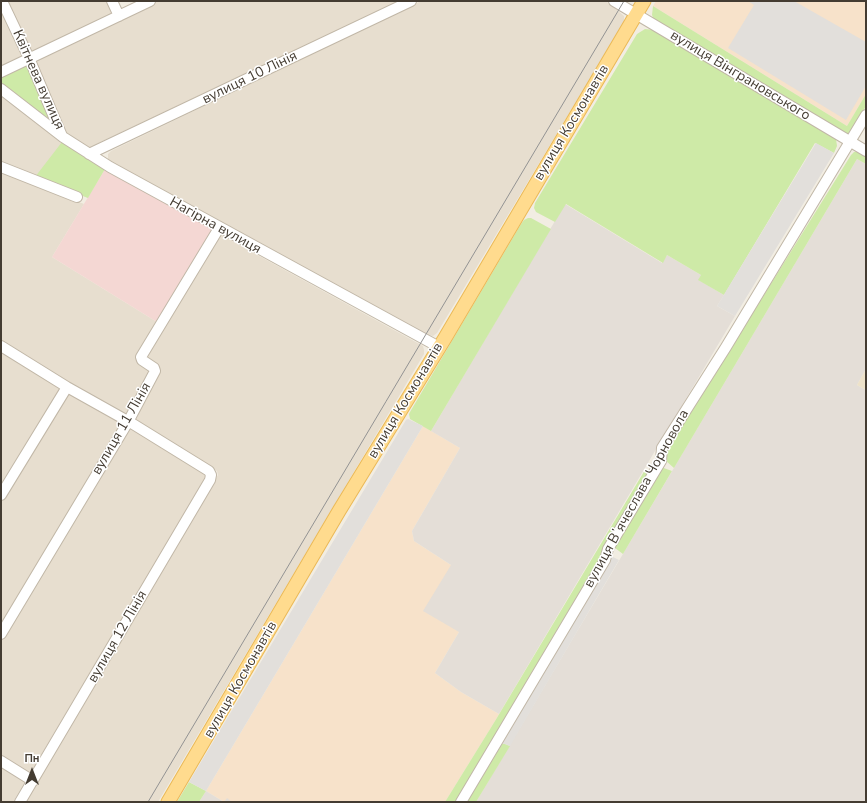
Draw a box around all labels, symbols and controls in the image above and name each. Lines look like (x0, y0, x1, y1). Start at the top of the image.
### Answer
street label: Квітнева вулиця (8, 27, 68, 133)
street label: вулиця Вінграновського (667, 27, 813, 125)
street label: вулиця 10 Лінія (200, 48, 300, 108)
street label: вулиця Космонавтів (531, 62, 613, 184)
street label: Нагірна вулиця (166, 194, 264, 258)
street label: вулиця Космонавтів (365, 340, 447, 462)
street label: вулиця 11 Лінія (89, 380, 155, 478)
street label: вулиця Вʼячеслава Чорновола (581, 407, 693, 591)
street label: вулиця 12 Лінія (85, 588, 151, 686)
street label: вулиця Космонавтів (201, 619, 281, 741)
north arrow (12, 751, 52, 791)
text: Пн (24, 751, 40, 766)

